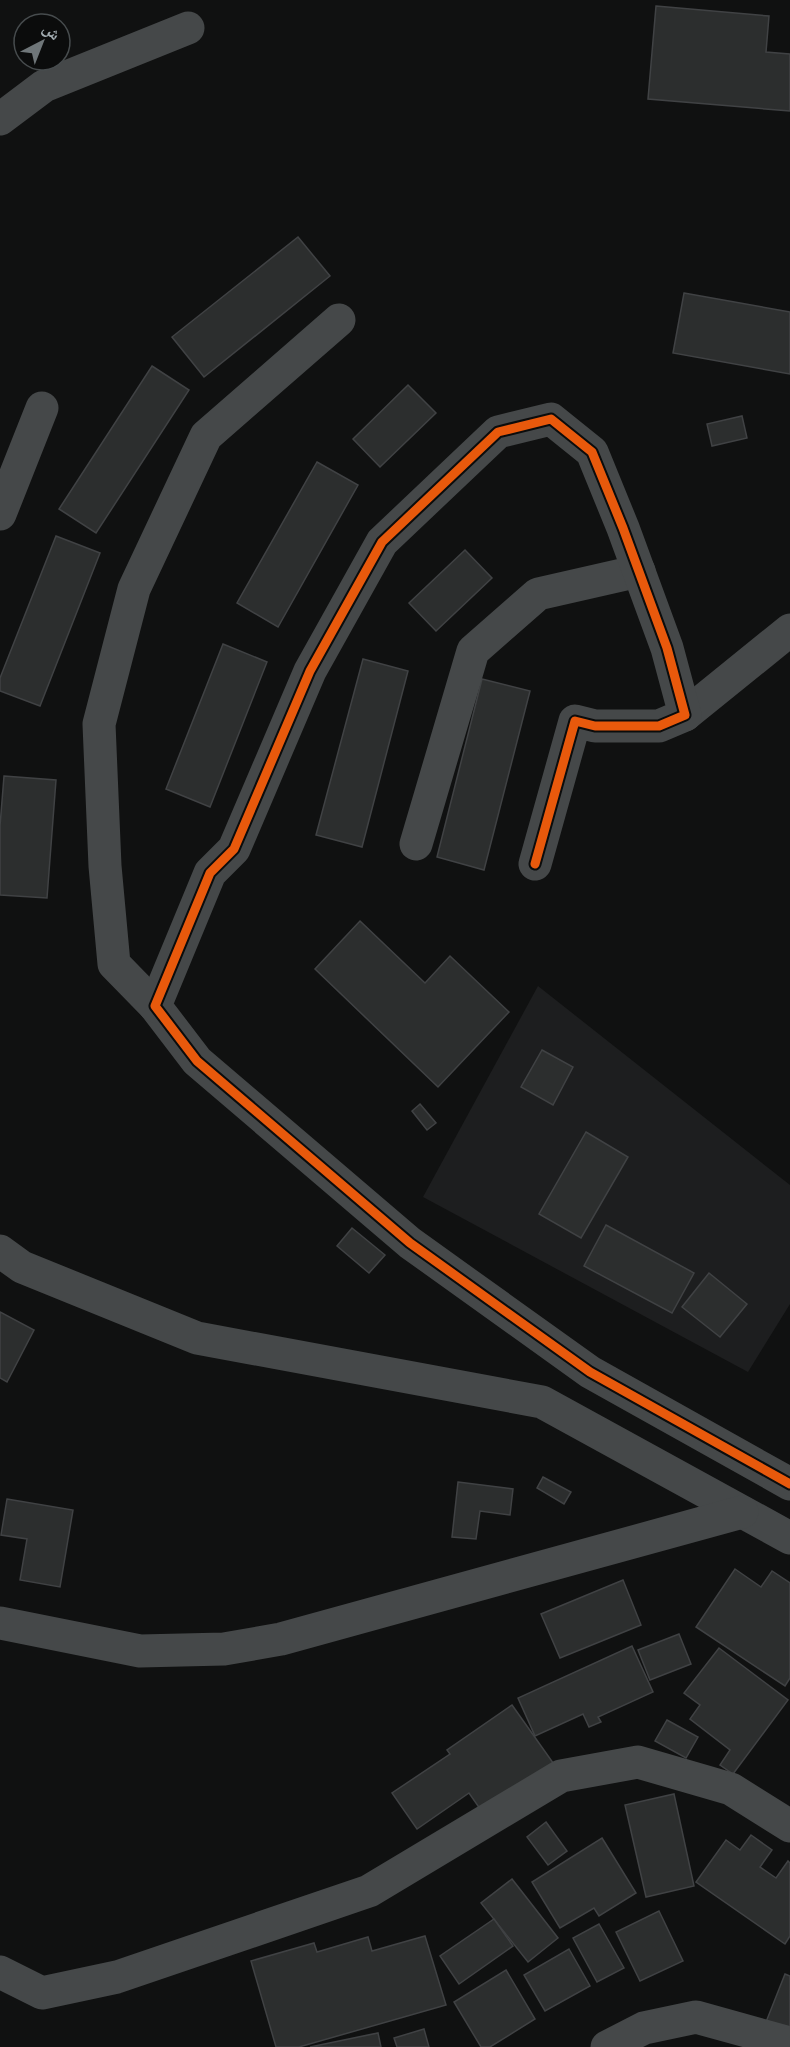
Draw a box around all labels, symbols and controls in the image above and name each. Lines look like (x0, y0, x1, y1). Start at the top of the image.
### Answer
north arrow (12, 12, 72, 72)
text: ش (39, 18, 64, 44)

